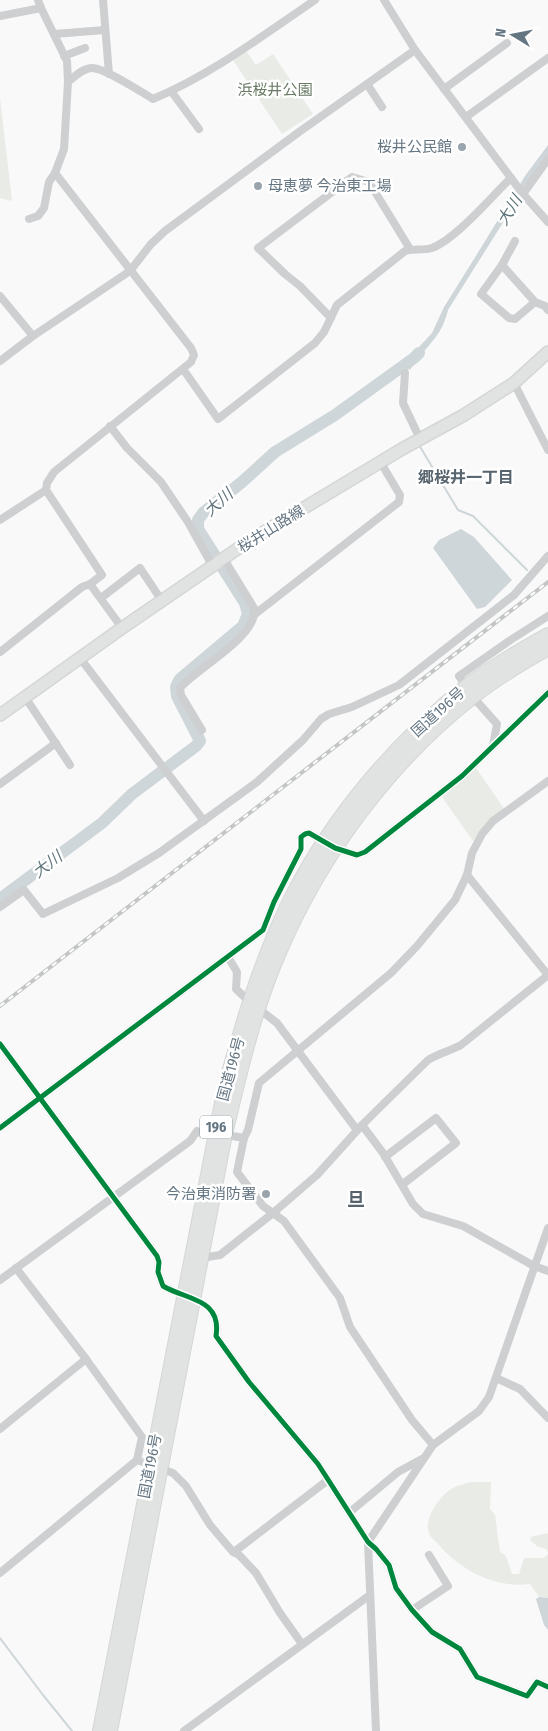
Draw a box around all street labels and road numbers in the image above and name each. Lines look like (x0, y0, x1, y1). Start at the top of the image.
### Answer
street label: 桜井山路線 (234, 501, 308, 557)
street label: 国道196号 (408, 683, 468, 741)
street label: 国道196号 (214, 1035, 248, 1103)
road number: 196 (200, 1116, 232, 1138)
street label: 国道196号 (135, 1432, 165, 1500)

